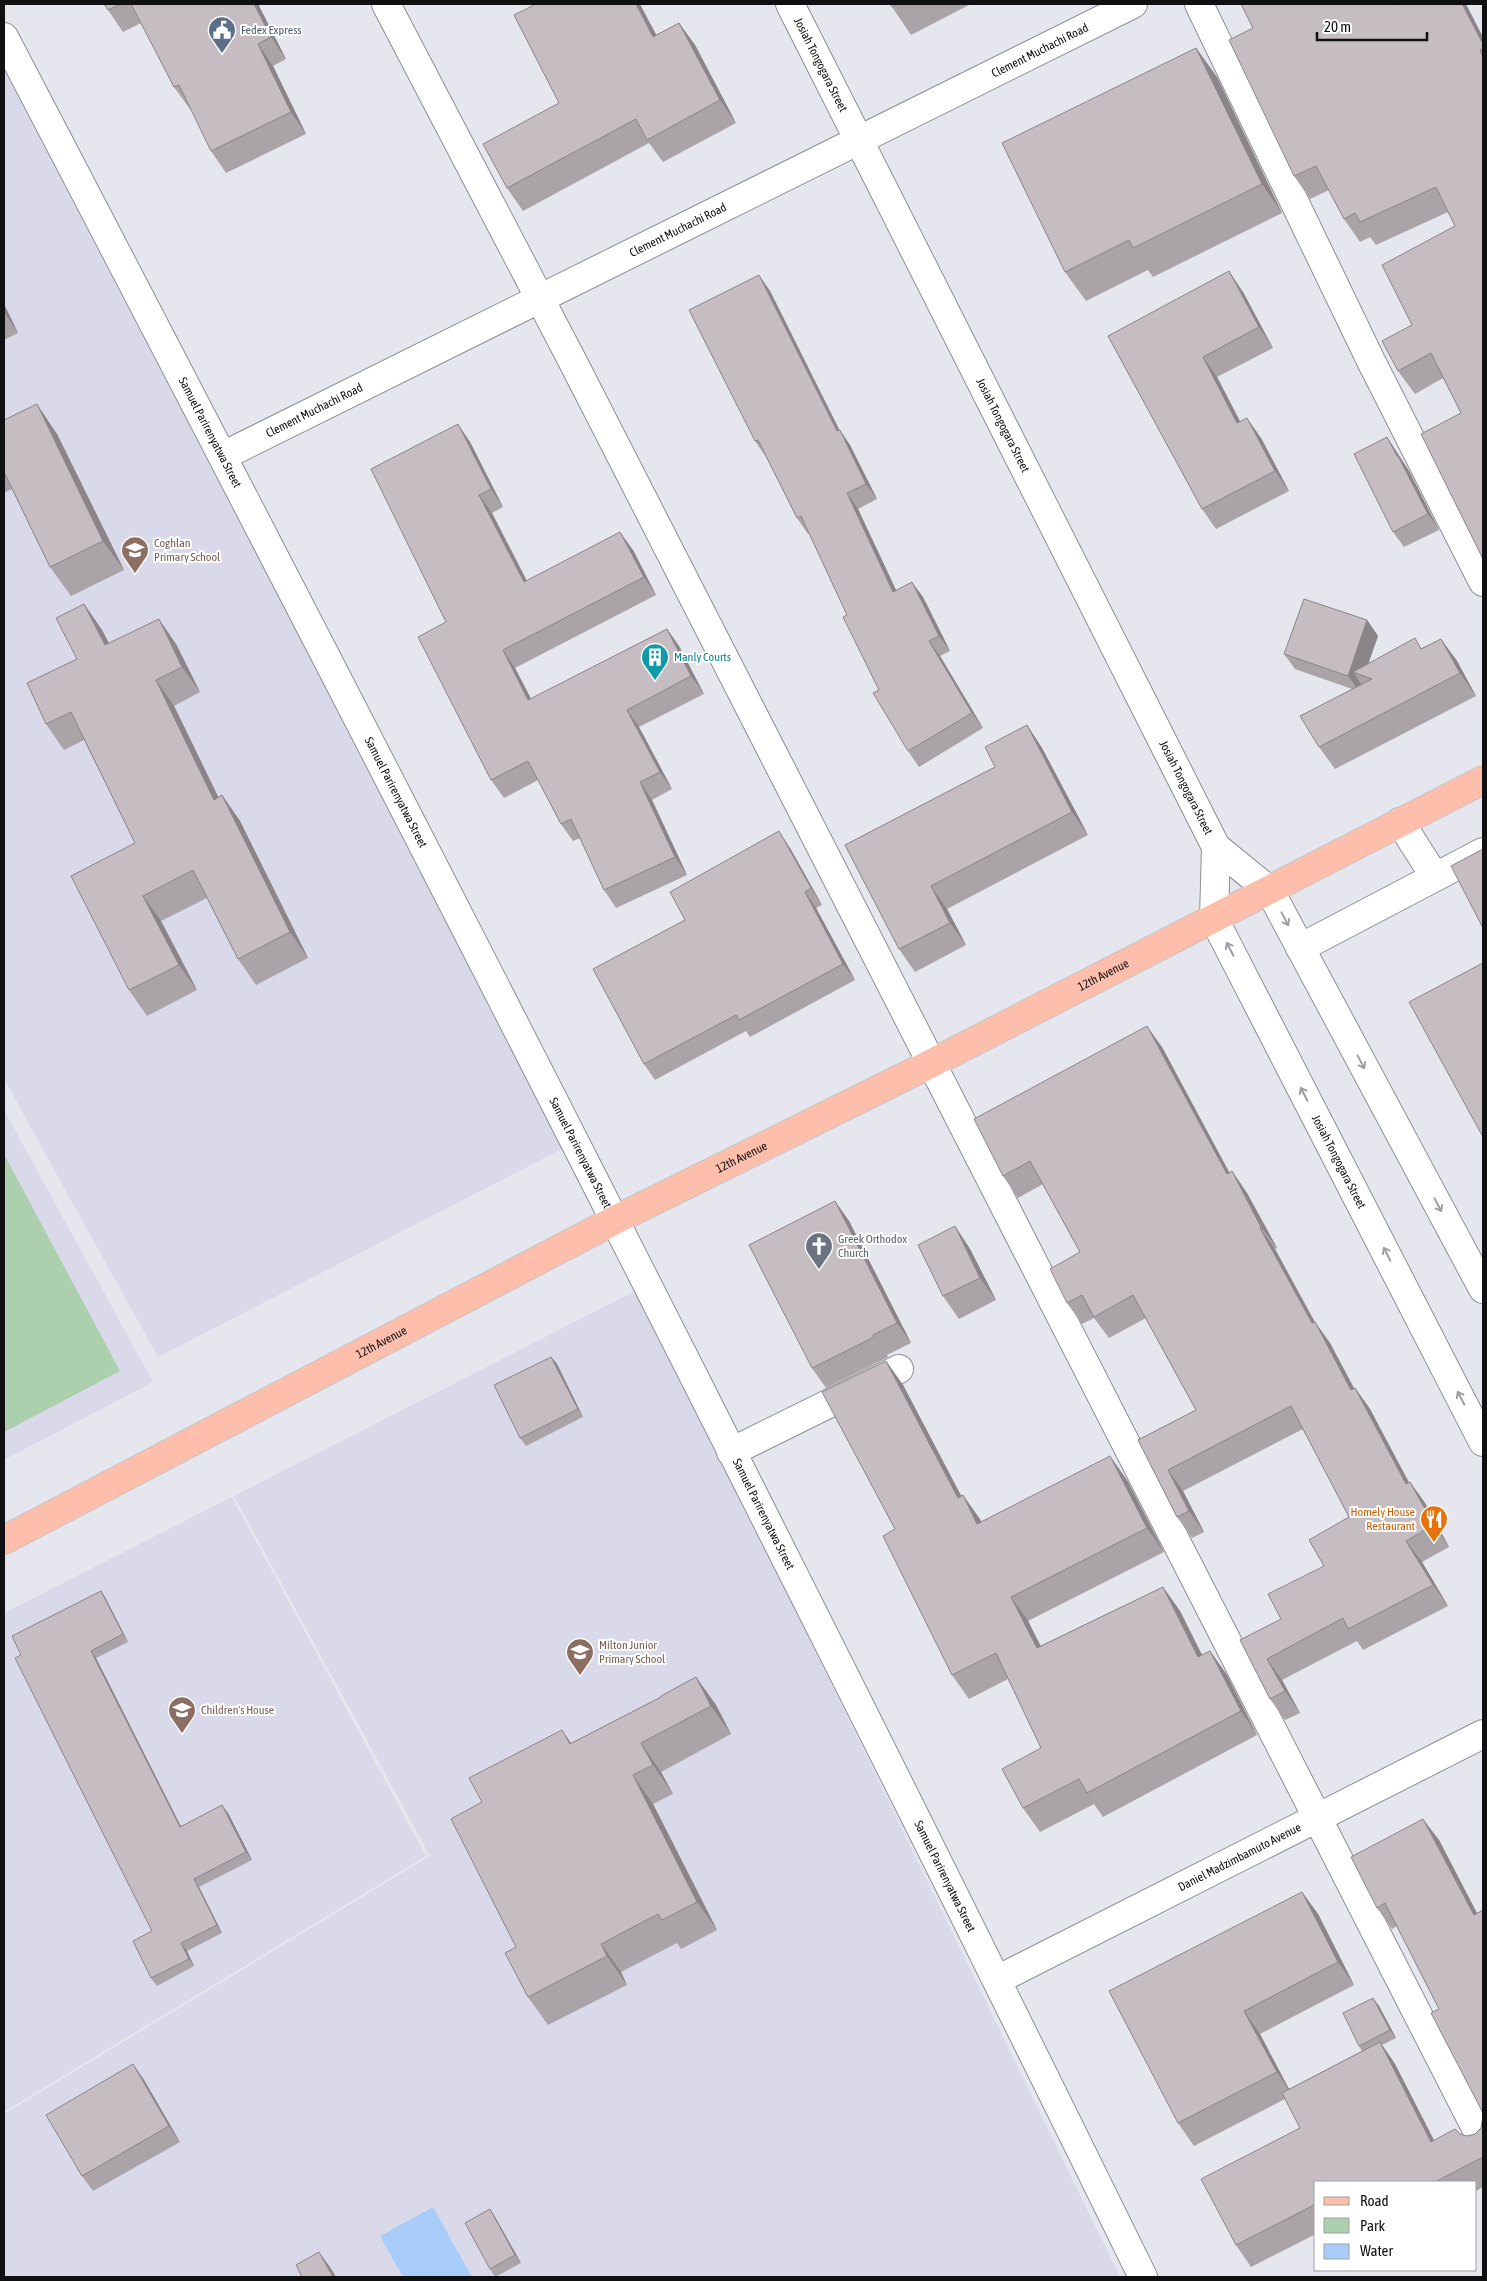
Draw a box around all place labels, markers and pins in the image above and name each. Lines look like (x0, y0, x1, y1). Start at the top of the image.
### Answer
public building icon: Fedex Express (207, 15, 237, 54)
place label: Fedex Express (241, 23, 302, 37)
school or university icon: Coghlan Primary School (120, 535, 150, 574)
place label: Coghlan Primary School (154, 536, 221, 564)
building icon: Manly Courts (640, 642, 670, 681)
place label: Manly Courts (674, 650, 731, 664)
church icon: Greek Orthodox Church (804, 1231, 834, 1270)
place label: Greek Orthodox Church (838, 1232, 907, 1260)
restaurant icon: Homely House Restaurant (1419, 1504, 1449, 1543)
place label: Homely House Restaurant (1351, 1505, 1416, 1533)
school or university icon: Milton Junior Primary School (565, 1637, 595, 1676)
place label: Milton Junior Primary School (599, 1638, 666, 1666)
school or university icon: Children's House (167, 1695, 197, 1734)
place label: Children's House (201, 1703, 274, 1717)

